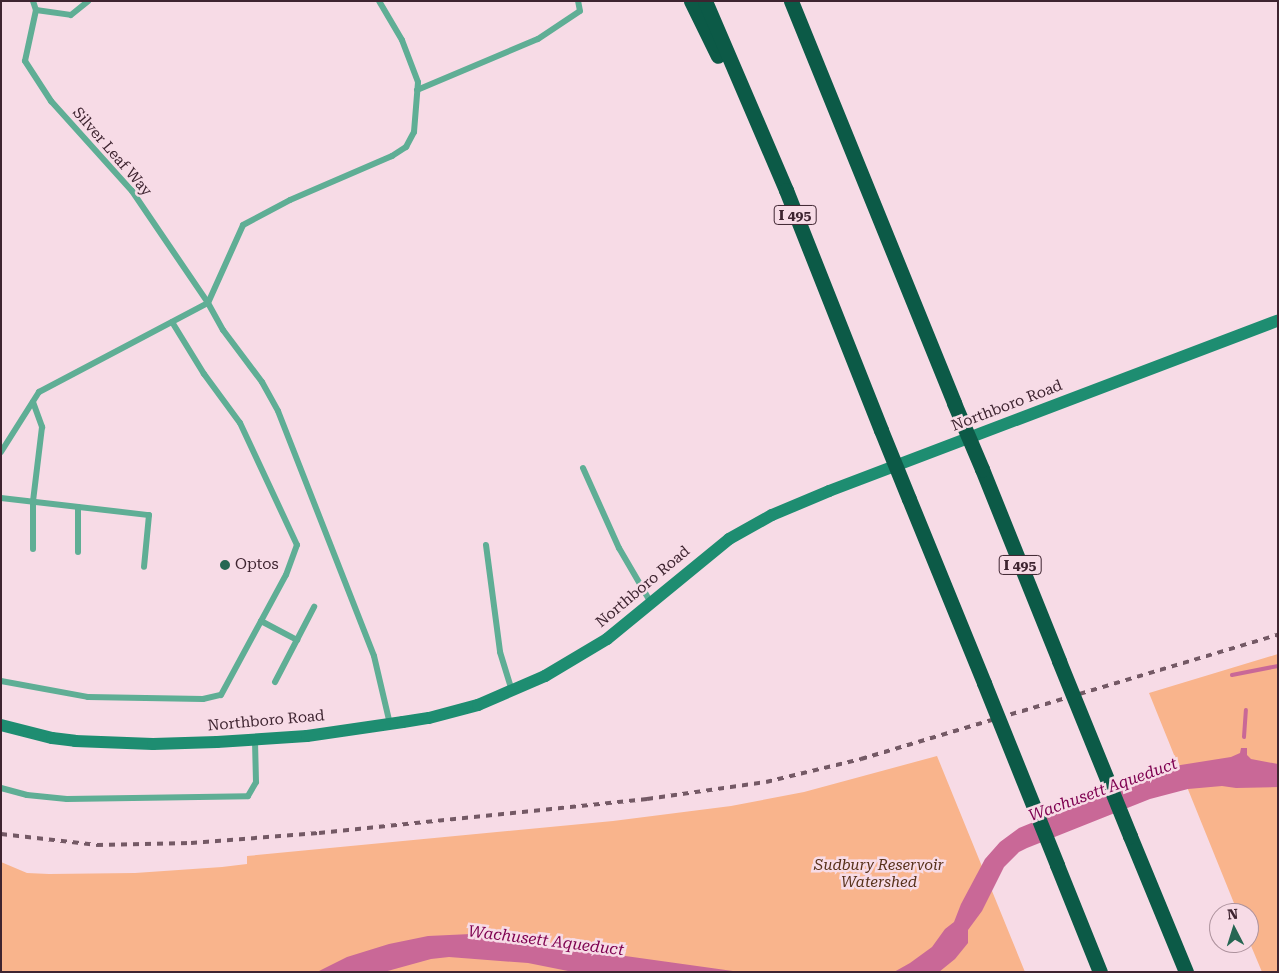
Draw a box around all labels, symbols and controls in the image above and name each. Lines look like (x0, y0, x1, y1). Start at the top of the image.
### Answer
street label: Silver Leaf Way (69, 104, 155, 200)
road number: I 495 (772, 204, 818, 226)
street label: Northboro Road (949, 377, 1065, 435)
street label: Northboro Road (592, 542, 694, 632)
road number: I 495 (998, 554, 1042, 576)
place label: Optos (235, 556, 278, 574)
marker: Optos (219, 559, 231, 571)
street label: Northboro Road (207, 707, 325, 735)
water label: Wachusett Aqueduct (1026, 754, 1180, 826)
park label: Sudbury Reservoir Watershed (814, 856, 944, 891)
north arrow (1209, 903, 1259, 953)
text: N (1227, 906, 1239, 922)
water label: Wachusett Aqueduct (467, 922, 625, 960)

